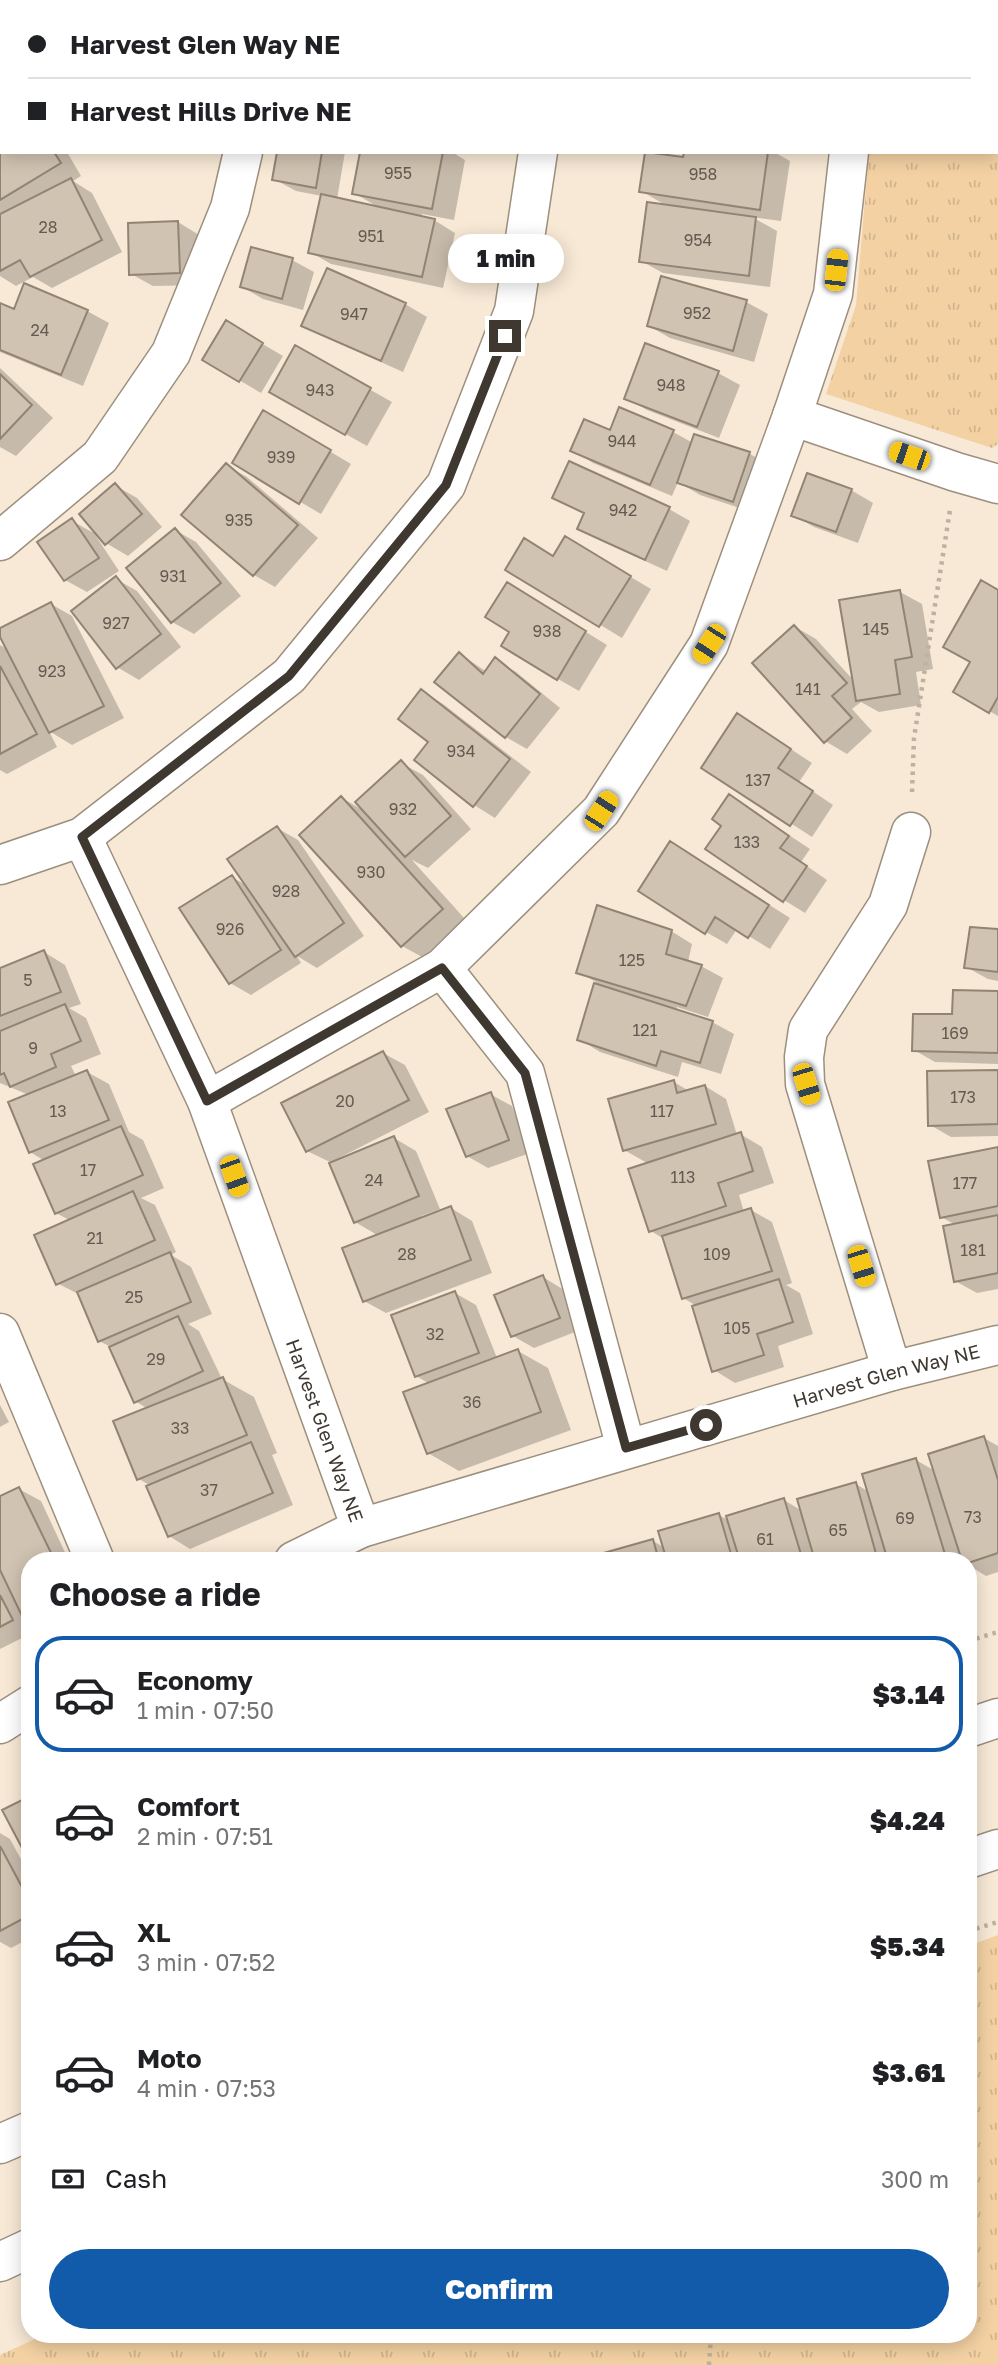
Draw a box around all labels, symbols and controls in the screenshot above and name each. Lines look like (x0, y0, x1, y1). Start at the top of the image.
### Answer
text: Harvest Glen Way NE (70, 29, 340, 60)
text: Harvest Hills Drive NE (70, 96, 352, 127)
house number: 955 (384, 163, 412, 183)
house number: 958 (689, 164, 717, 184)
house number: 28 (38, 217, 58, 237)
house number: 951 (358, 226, 385, 246)
house number: 954 (684, 230, 712, 250)
callout: 1 min (447, 234, 563, 284)
text: 1 min (477, 244, 535, 272)
car (824, 248, 849, 292)
house number: 952 (683, 303, 711, 323)
house number: 947 (340, 304, 368, 324)
house number: 24 (30, 320, 50, 340)
route end (489, 320, 521, 352)
house number: 948 (656, 375, 686, 395)
house number: 943 (306, 380, 334, 400)
house number: 944 (607, 431, 637, 451)
car (886, 439, 933, 473)
house number: 939 (267, 447, 295, 467)
house number: 942 (609, 500, 637, 520)
house number: 935 (225, 510, 253, 530)
house number: 931 (160, 566, 187, 586)
house number: 927 (102, 613, 130, 633)
house number: 145 (863, 619, 889, 639)
house number: 938 (533, 621, 561, 641)
car (689, 621, 730, 667)
house number: 923 (38, 661, 66, 681)
house number: 141 (795, 679, 821, 699)
house number: 934 (447, 741, 475, 761)
house number: 137 (745, 770, 771, 790)
car (581, 788, 622, 834)
house number: 932 (389, 799, 417, 819)
house number: 133 (734, 832, 760, 852)
house number: 930 (357, 862, 385, 882)
house number: 928 (272, 881, 300, 901)
house number: 926 (216, 919, 244, 939)
house number: 125 (619, 950, 645, 970)
house number: 5 (23, 970, 33, 990)
house number: 121 (633, 1020, 658, 1040)
house number: 169 (941, 1023, 969, 1043)
house number: 9 (28, 1038, 38, 1058)
car (790, 1061, 823, 1107)
house number: 173 (950, 1087, 976, 1107)
house number: 20 (335, 1091, 355, 1111)
house number: 13 (49, 1101, 67, 1121)
house number: 117 (650, 1101, 674, 1121)
car (217, 1153, 252, 1199)
house number: 17 (80, 1160, 96, 1180)
house number: 113 (671, 1167, 695, 1187)
house number: 24 (364, 1170, 384, 1190)
house number: 177 (953, 1173, 977, 1193)
house number: 21 (86, 1228, 104, 1248)
house number: 181 (960, 1240, 986, 1260)
car (845, 1243, 878, 1289)
house number: 28 (397, 1244, 417, 1264)
house number: 109 (703, 1244, 731, 1264)
house number: 25 (125, 1287, 143, 1307)
house number: 105 (724, 1318, 750, 1338)
house number: 32 (426, 1324, 444, 1344)
street label: Harvest Glen Way NE (282, 1335, 369, 1525)
street label: Harvest Glen Way NE (790, 1338, 982, 1411)
house number: 29 (147, 1349, 165, 1369)
house number: 36 (462, 1392, 482, 1412)
route start (690, 1409, 722, 1441)
house number: 33 (171, 1418, 189, 1438)
house number: 37 (200, 1480, 218, 1500)
house number: 73 (964, 1507, 982, 1527)
house number: 69 (895, 1508, 915, 1528)
house number: 65 (829, 1520, 847, 1540)
house number: 61 (756, 1529, 774, 1549)
text: Choose a ride (49, 1575, 261, 1613)
icon: car (53, 1663, 116, 1726)
text: Economy (137, 1665, 253, 1696)
text: $3.14 (872, 1679, 945, 1710)
text: 1 min · 07:50 (137, 1696, 274, 1724)
icon: car (53, 1789, 116, 1852)
text: Comfort (137, 1791, 240, 1822)
text: $4.24 (870, 1805, 945, 1836)
text: 2 min · 07:51 (137, 1822, 273, 1850)
icon: car (53, 1915, 116, 1978)
text: XL (137, 1917, 171, 1948)
text: $5.34 (870, 1931, 945, 1962)
text: 3 min · 07:52 (137, 1948, 275, 1976)
icon: car (53, 2041, 116, 2104)
text: Moto (137, 2043, 202, 2074)
text: $3.61 (872, 2057, 945, 2088)
text: 4 min · 07:53 (137, 2074, 276, 2102)
icon: cash (49, 2160, 87, 2198)
text: Cash (105, 2163, 167, 2194)
text: 300 m (881, 2165, 949, 2193)
button: Confirm (49, 2249, 949, 2329)

